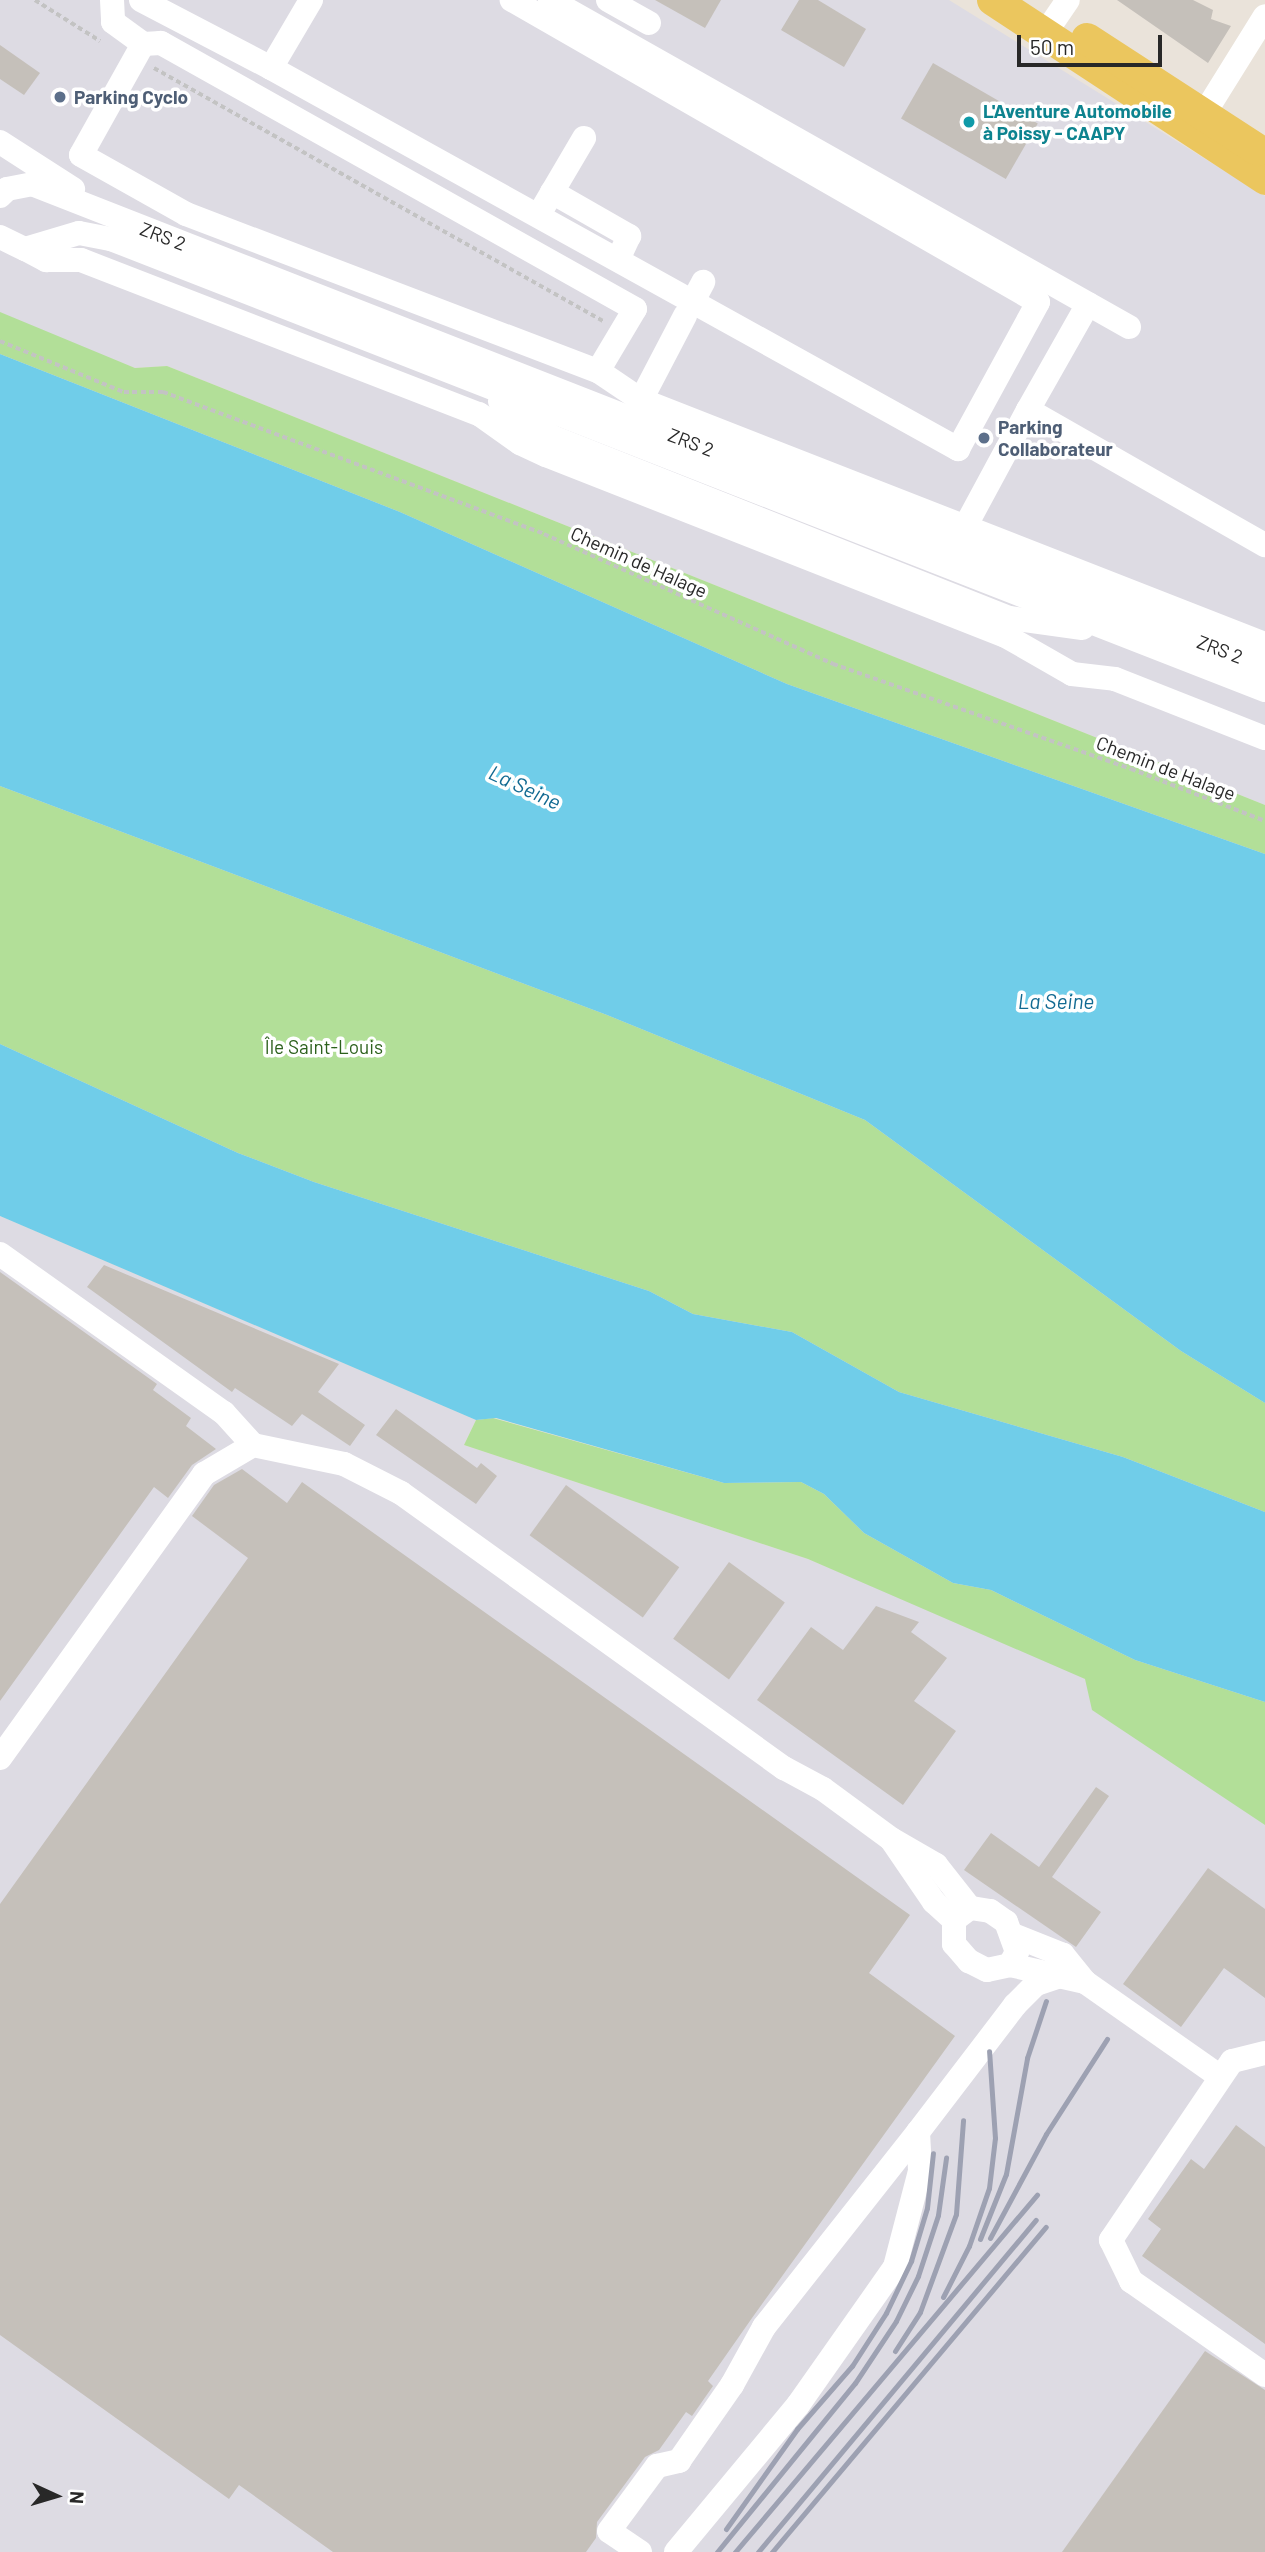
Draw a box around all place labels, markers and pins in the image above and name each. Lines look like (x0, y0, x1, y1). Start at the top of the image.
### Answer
place label: Parking Cyclo (74, 86, 188, 108)
marker: Parking Cyclo (52, 89, 68, 105)
place label: L'Aventure Automobile à Poissy - CAAPY (983, 100, 1172, 144)
marker: L'Aventure Automobile à Poissy - CAAPY (961, 114, 977, 130)
place label: Parking Collaborateur (998, 416, 1113, 460)
marker: Parking Collaborateur (976, 430, 992, 446)

